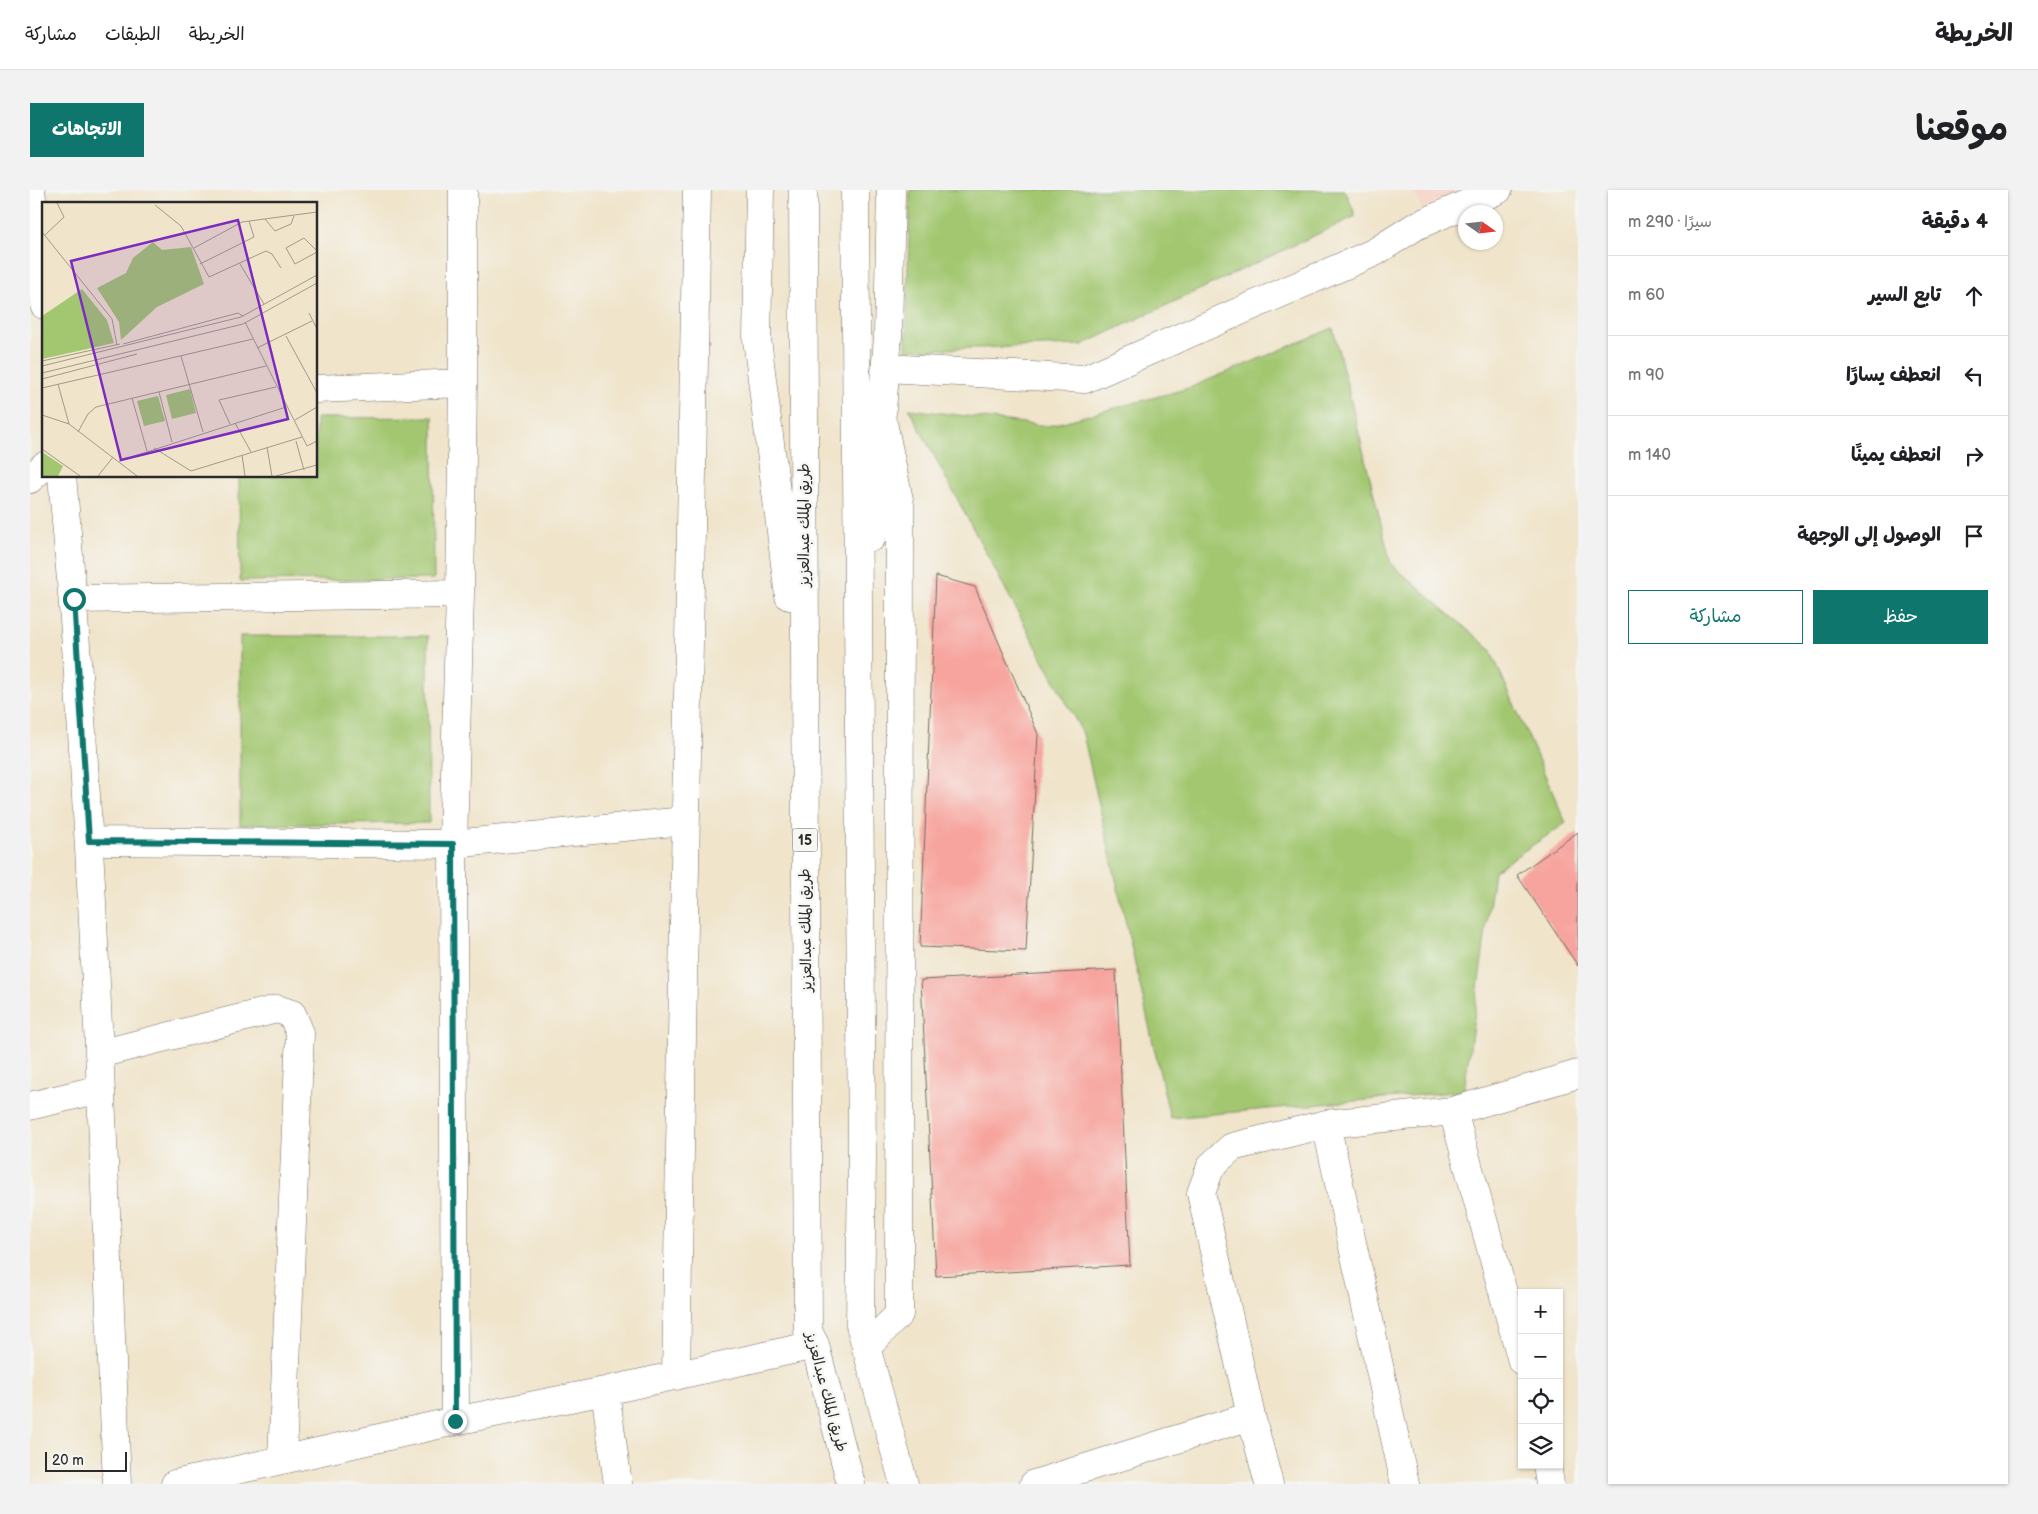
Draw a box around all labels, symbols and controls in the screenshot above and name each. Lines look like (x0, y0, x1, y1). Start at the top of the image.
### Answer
text: الخريطة (1935, 19, 2013, 48)
text: مشاركة (25, 24, 77, 45)
text: الطبقات (105, 24, 161, 45)
text: الخريطة (189, 24, 245, 45)
button: الاتجاهات (30, 103, 144, 157)
text: موقعنا (1915, 108, 2008, 151)
inset map (42, 202, 318, 478)
north arrow (1458, 205, 1503, 250)
text: 4 دقيقة (1922, 209, 1988, 234)
text: سيرًا · 290 m (1628, 213, 1712, 232)
icon: ahead (1960, 282, 1988, 310)
text: تابع السير (1868, 284, 1941, 307)
text: 60 m (1628, 286, 1665, 305)
icon: left (1960, 362, 1988, 390)
text: انعطف يسارًا (1846, 364, 1941, 387)
text: 90 m (1628, 366, 1664, 385)
icon: right (1960, 442, 1988, 470)
text: انعطف يمينًا (1851, 444, 1941, 467)
text: 140 m (1628, 446, 1671, 465)
street label: طريق الملك عبدالعزيز (795, 463, 814, 589)
icon: arrive (1960, 522, 1988, 550)
text: الوصول إلى الوجهة (1797, 524, 1941, 547)
route start (63, 588, 86, 611)
button: مشاركة (1628, 590, 1803, 644)
button: حفظ (1813, 590, 1988, 644)
road number: 15 (792, 828, 818, 852)
street label: طريق الملك عبدالعزيز (795, 868, 817, 994)
map controls (1518, 1289, 1563, 1469)
button: + (1518, 1289, 1563, 1334)
street label: طريق الملك عبدالعزيز (800, 1328, 851, 1454)
button: − (1518, 1334, 1563, 1379)
button: locate (1518, 1379, 1563, 1424)
route end (444, 1410, 467, 1433)
button: layers (1518, 1424, 1563, 1469)
scale bar (45, 1449, 128, 1472)
text: 20 m (52, 1452, 84, 1469)

